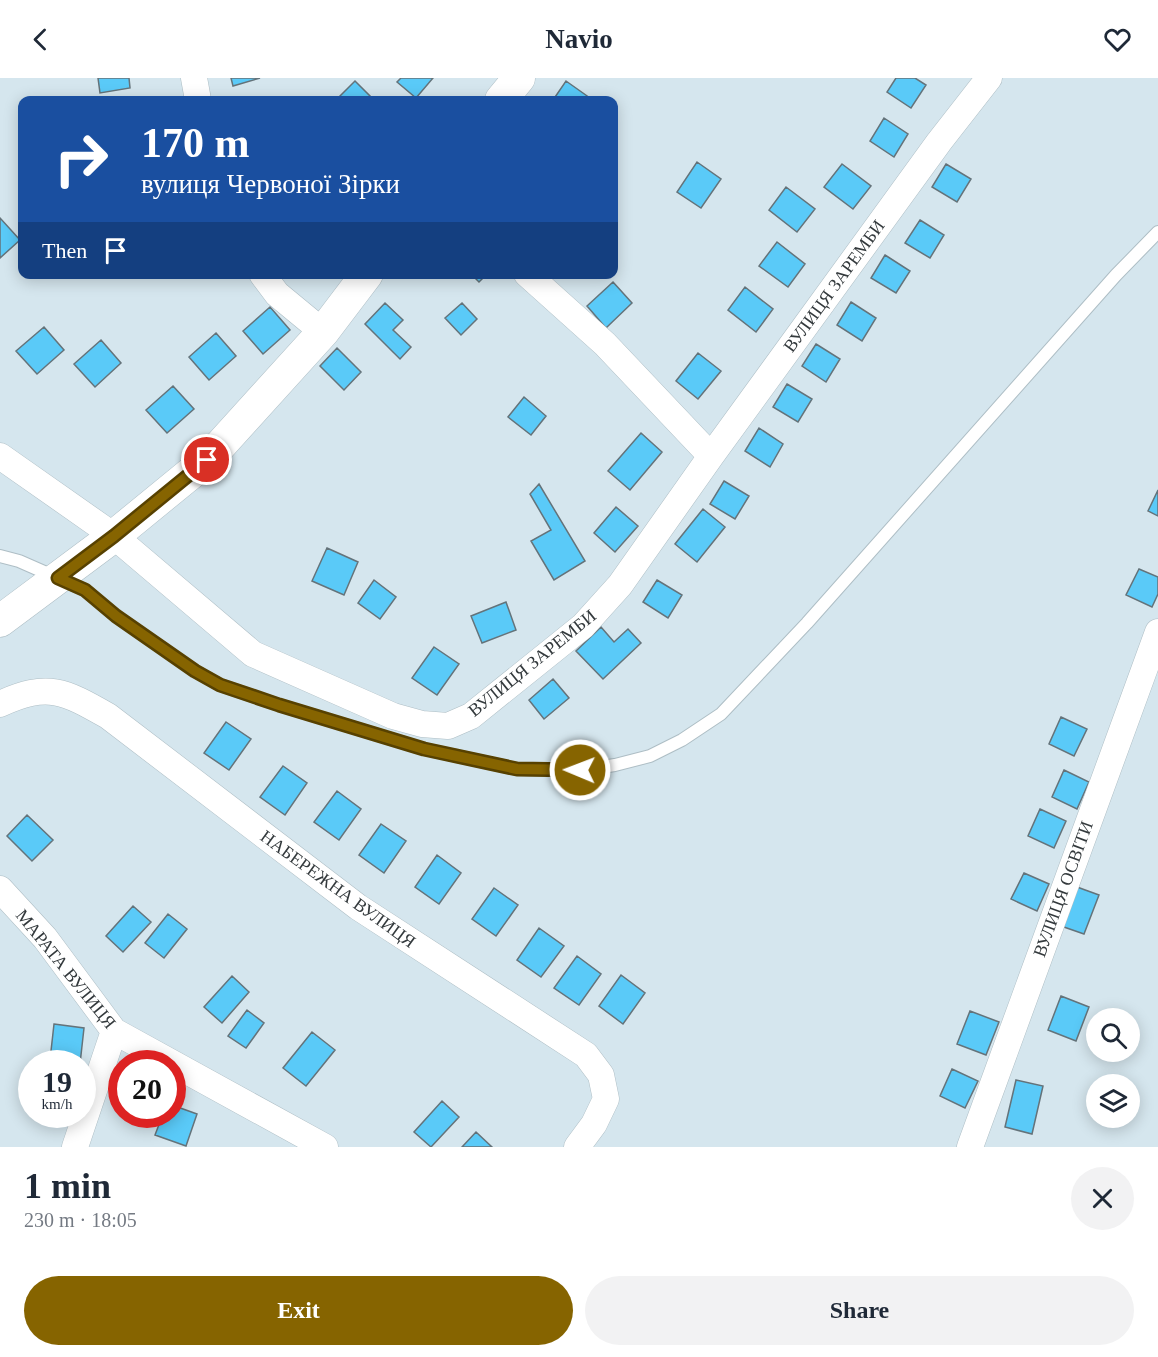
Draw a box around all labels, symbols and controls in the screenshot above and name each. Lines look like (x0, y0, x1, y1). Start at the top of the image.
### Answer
icon: back (24, 23, 57, 56)
icon: heart (1101, 23, 1134, 56)
text: Navio (545, 24, 613, 54)
icon: right (42, 120, 120, 198)
text: 170 m (141, 120, 250, 166)
text: вулиця Червоної Зірки (141, 169, 400, 199)
street label: ВУЛИЦЯ ЗАРЕМБИ (779, 216, 889, 356)
icon: arrive (99, 234, 132, 267)
text: Then (42, 238, 87, 263)
pin (181, 434, 232, 485)
icon: arrive (190, 443, 223, 476)
street label: ВУЛИЦЯ ЗАРЕМБИ (464, 605, 600, 721)
position arrow (548, 738, 612, 802)
street label: ВУЛИЦЯ ОСВІТИ (1029, 818, 1097, 960)
street label: НАБЕРЕЖНА ВУЛИЦЯ (257, 826, 419, 952)
street label: МАРАТА ВУЛИЦЯ (12, 906, 120, 1032)
map controls (1086, 1008, 1140, 1128)
button: search (1086, 1008, 1140, 1062)
speed limit sign: 20 (108, 1050, 186, 1128)
text: 19 (42, 1065, 72, 1098)
button: layers (1086, 1074, 1140, 1128)
text: km/h (42, 1096, 72, 1112)
text: 1 min (24, 1166, 111, 1206)
button: close (1071, 1167, 1134, 1230)
text: 230 m · 18:05 (24, 1209, 137, 1231)
button: Exit (24, 1276, 573, 1345)
button: Share (585, 1276, 1134, 1345)

